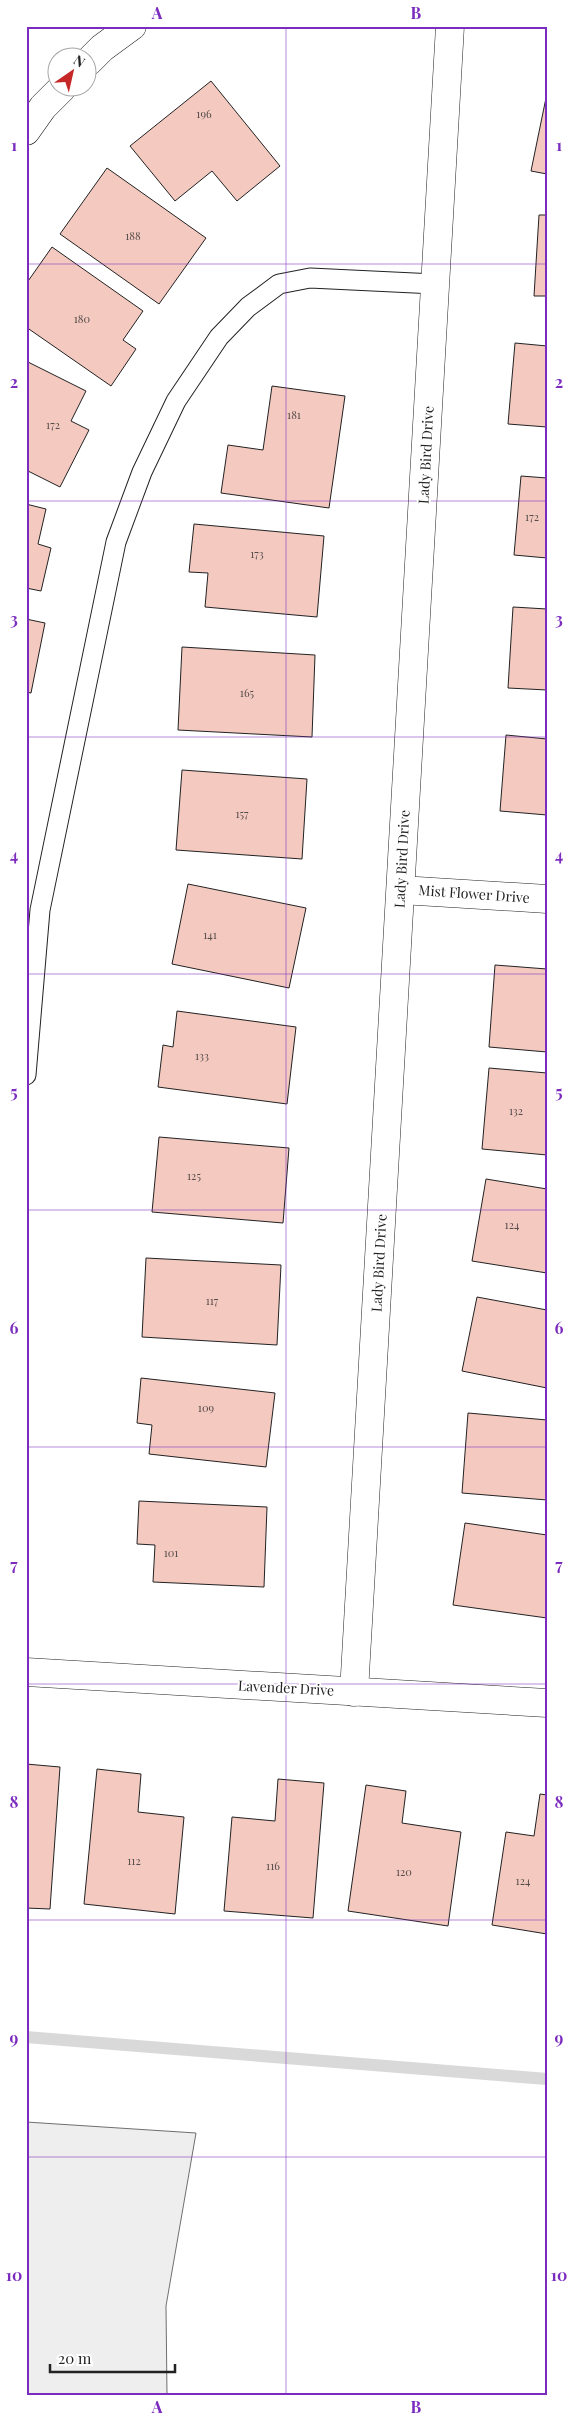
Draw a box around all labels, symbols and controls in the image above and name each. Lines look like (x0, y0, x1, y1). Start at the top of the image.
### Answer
text: A (151, 2, 163, 23)
text: B (411, 2, 422, 23)
north arrow (48, 48, 98, 98)
text: N (70, 50, 89, 72)
house number: 196 (196, 106, 212, 121)
text: 1 (11, 134, 17, 155)
text: 1 (556, 134, 562, 155)
house number: 188 (125, 228, 141, 243)
house number: 180 (74, 311, 91, 326)
text: 2 (10, 371, 18, 392)
text: 2 (555, 371, 563, 392)
street label: Lady Bird Drive (413, 405, 438, 504)
house number: 181 (287, 407, 301, 422)
house number: 172 (46, 417, 60, 432)
house number: 172 (525, 509, 539, 524)
house number: 173 (250, 546, 264, 561)
text: 3 (10, 608, 18, 629)
text: 3 (555, 608, 563, 629)
house number: 165 (240, 685, 255, 700)
house number: 157 (236, 806, 249, 821)
street label: Lady Bird Drive (389, 809, 414, 908)
text: 4 (10, 844, 18, 865)
text: 4 (555, 844, 563, 865)
street label: Mist Flower Drive (418, 880, 530, 907)
house number: 141 (203, 927, 217, 942)
house number: 133 (195, 1048, 209, 1063)
text: 5 (10, 1081, 18, 1102)
text: 5 (555, 1081, 563, 1102)
house number: 132 (509, 1103, 523, 1118)
house number: 125 (187, 1168, 201, 1183)
street label: Lady Bird Drive (366, 1213, 391, 1312)
house number: 124 (505, 1217, 520, 1232)
house number: 117 (206, 1293, 219, 1308)
text: 6 (10, 1317, 19, 1338)
text: 6 (555, 1317, 564, 1338)
house number: 109 (198, 1400, 215, 1415)
house number: 101 (164, 1545, 178, 1560)
text: 7 (10, 1554, 18, 1575)
text: 7 (555, 1554, 563, 1575)
street label: Lavender Drive (237, 1675, 335, 1700)
text: 8 (10, 1791, 19, 1812)
text: 8 (555, 1791, 564, 1812)
house number: 112 (127, 1853, 141, 1868)
house number: 116 (266, 1858, 280, 1873)
house number: 120 (396, 1864, 412, 1879)
house number: 124 (516, 1873, 531, 1888)
text: 9 (10, 2027, 19, 2048)
text: 9 (555, 2027, 564, 2048)
text: 10 (6, 2264, 22, 2285)
text: 10 (551, 2264, 567, 2285)
scale bar (50, 2341, 175, 2373)
text: 20 m (58, 2348, 92, 2368)
text: A (151, 2396, 163, 2417)
text: B (411, 2396, 422, 2417)

